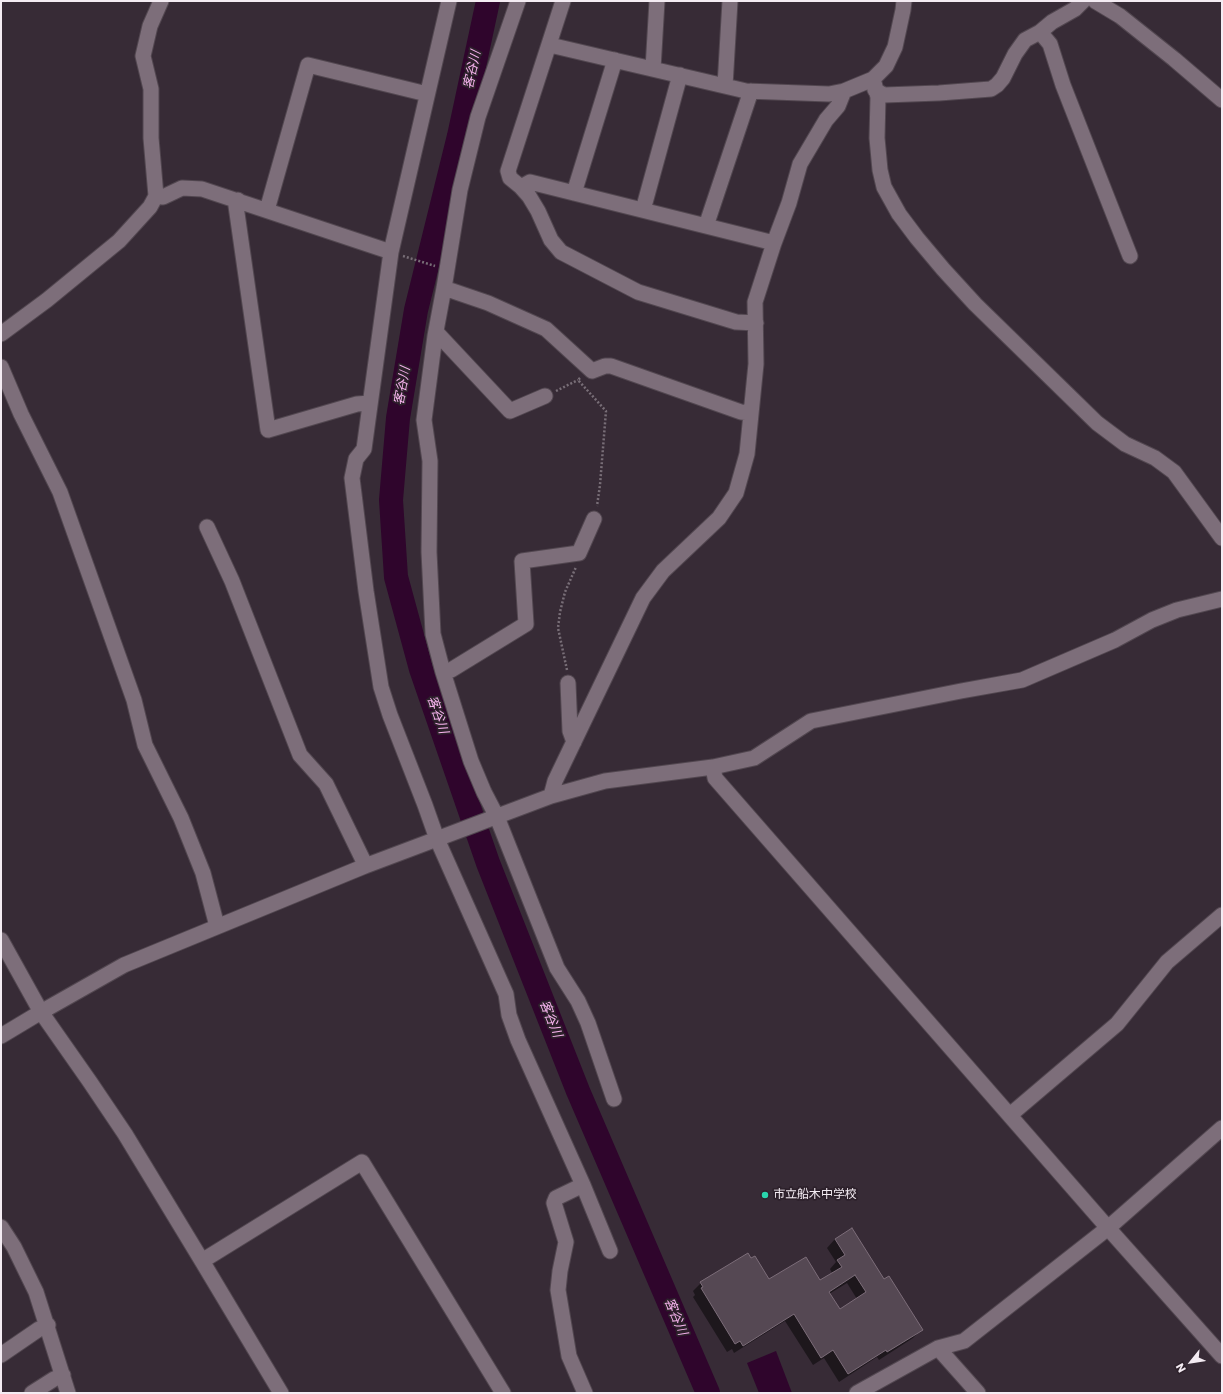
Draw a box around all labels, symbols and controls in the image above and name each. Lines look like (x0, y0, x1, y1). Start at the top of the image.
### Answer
water label: 客谷川 (461, 49, 485, 91)
water label: 客谷川 (392, 365, 414, 407)
water label: 客谷川 (423, 694, 451, 736)
water label: 客谷川 (535, 998, 565, 1040)
place label: 市立船木中学校 (773, 1188, 857, 1202)
marker: 市立船木中学校 (760, 1190, 770, 1200)
water label: 客谷川 (660, 1296, 690, 1338)
north arrow (1171, 1342, 1211, 1382)
text: N (1172, 1360, 1190, 1376)

